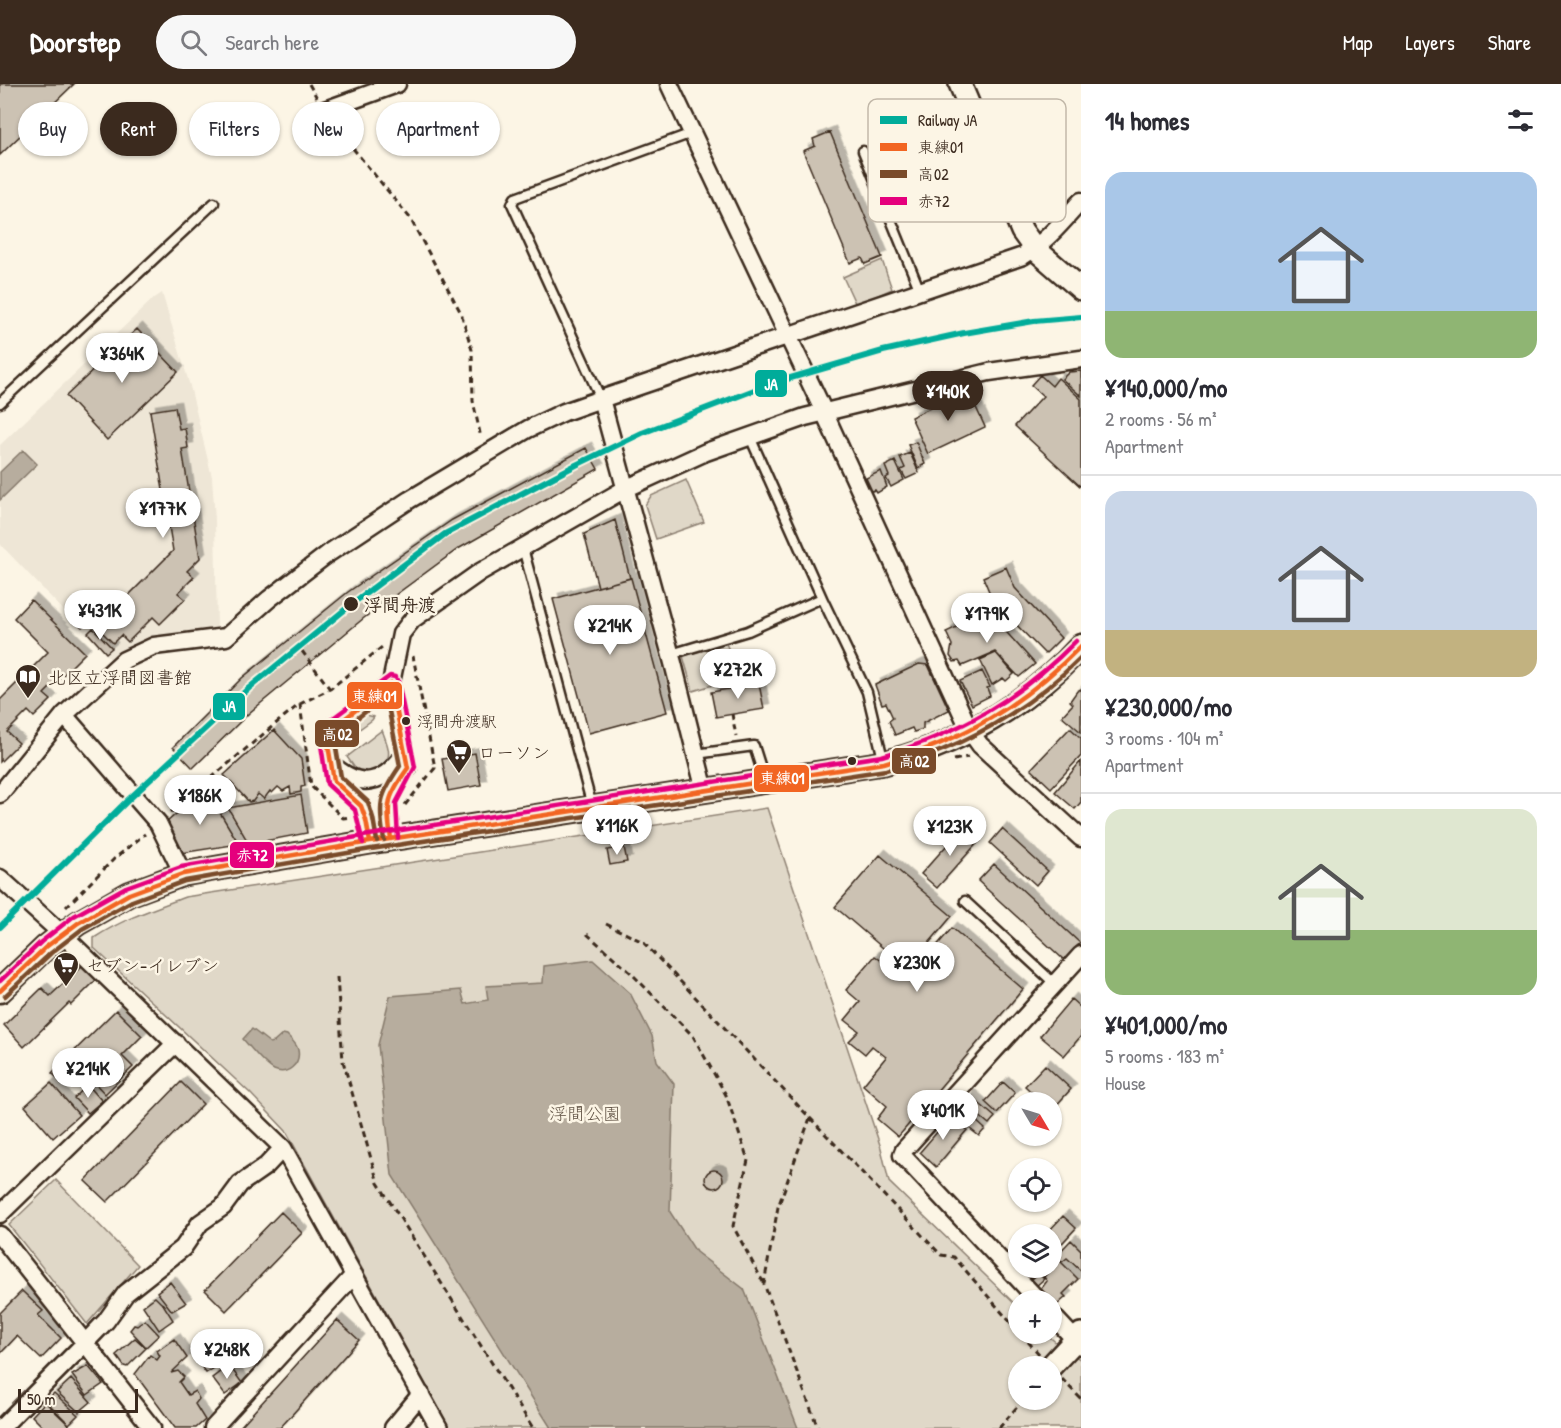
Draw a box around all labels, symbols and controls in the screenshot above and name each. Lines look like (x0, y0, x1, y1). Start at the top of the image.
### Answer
search box (156, 15, 576, 69)
text: Doorstep (30, 23, 120, 61)
icon: search (177, 26, 210, 59)
text: Search here (225, 27, 319, 57)
text: Map (1343, 28, 1372, 57)
text: Layers (1405, 28, 1455, 57)
text: Share (1488, 28, 1531, 57)
legend (868, 99, 1066, 222)
chip: Buy (18, 102, 88, 156)
chip: Rent (100, 102, 177, 156)
chip: Filters (189, 102, 280, 156)
chip: New (292, 102, 364, 156)
chip: Apartment (376, 102, 500, 156)
text: 14 homes (1105, 103, 1190, 138)
icon: filters (1504, 104, 1537, 137)
text: Railway JA (918, 109, 977, 131)
text: 東練01 (918, 136, 963, 158)
text: 高02 (918, 163, 949, 185)
text: 赤72 (918, 190, 950, 212)
icon: home (1267, 211, 1375, 319)
pin: ¥364K (80, 333, 164, 384)
text: ¥364K (100, 339, 144, 366)
line badge: JA (754, 369, 788, 398)
text: ¥140,000/mo (1105, 370, 1227, 405)
pin: ¥140K (906, 371, 990, 422)
text: JA (764, 373, 778, 395)
text: ¥140K (926, 377, 970, 404)
text: 2 rooms · 56 m² (1105, 405, 1217, 432)
text: Apartment (1105, 432, 1183, 459)
pin: ¥177K (121, 488, 205, 539)
text: ¥177K (140, 494, 186, 521)
icon: home (1267, 530, 1375, 638)
pin: ¥431K (58, 590, 142, 641)
place label: 浮間舟渡 (364, 592, 436, 617)
pin: ¥179K (945, 593, 1029, 644)
marker: 浮間舟渡 (342, 595, 360, 613)
text: ¥431K (78, 596, 122, 623)
text: ¥179K (965, 599, 1009, 626)
pin: ¥214K (568, 605, 652, 656)
text: ¥214K (588, 611, 632, 638)
pin: ¥272K (696, 649, 780, 700)
text: ¥272K (714, 655, 762, 682)
library icon: 北区立浮間図書館 (13, 662, 43, 700)
place label: 北区立浮間図書館 (48, 665, 192, 690)
line badge: 東練01 (346, 681, 403, 710)
text: 東練01 (352, 685, 397, 707)
text: ¥230,000/mo (1105, 689, 1232, 724)
line badge: JA (212, 692, 246, 721)
text: JA (222, 695, 236, 717)
place label: 浮間舟渡駅 (417, 710, 497, 732)
marker: 浮間舟渡駅 (400, 715, 412, 727)
line badge: 高02 (314, 719, 360, 748)
text: 高02 (322, 723, 353, 745)
text: 3 rooms · 104 m² (1105, 724, 1223, 751)
supermarket icon: ローソン (444, 737, 474, 775)
place label: ローソン (478, 740, 550, 765)
line badge: 高02 (891, 747, 937, 775)
text: 高02 (899, 750, 930, 772)
text: Apartment (1105, 751, 1183, 778)
unlabelled marker (846, 755, 858, 767)
line badge: 東練01 (753, 764, 810, 793)
text: 東練01 (760, 767, 805, 789)
pin: ¥186K (158, 775, 242, 826)
text: ¥186K (178, 781, 222, 808)
pin: ¥116K (575, 805, 659, 856)
pin: ¥123K (908, 806, 992, 857)
text: ¥116K (596, 811, 638, 838)
text: ¥123K (927, 812, 973, 839)
line badge: 赤72 (229, 841, 275, 869)
text: 赤72 (236, 844, 268, 866)
icon: home (1267, 848, 1375, 956)
pin: ¥230K (875, 942, 959, 993)
text: ¥230K (893, 948, 941, 975)
supermarket icon: セブン-イレブン (51, 950, 81, 988)
place label: セブン-イレブン (86, 953, 219, 978)
text: ¥401,000/mo (1105, 1007, 1227, 1042)
text: 5 rooms · 183 m² (1105, 1042, 1224, 1069)
pin: ¥214K (46, 1048, 130, 1099)
text: ¥214K (66, 1054, 110, 1081)
text: House (1105, 1069, 1146, 1096)
pin: ¥401K (901, 1090, 985, 1141)
north arrow (1008, 1092, 1062, 1146)
map controls (1008, 1092, 1062, 1410)
text: ¥401K (921, 1096, 965, 1123)
park label: 浮間公園 (549, 1101, 621, 1126)
button: locate (1008, 1158, 1062, 1212)
button: layers (1008, 1224, 1062, 1278)
button: + (1008, 1290, 1062, 1344)
pin: ¥248K (185, 1329, 269, 1380)
text: ¥248K (204, 1335, 250, 1362)
button: − (1008, 1356, 1062, 1410)
scale bar (18, 1386, 138, 1414)
text: 50 m (27, 1388, 56, 1410)

